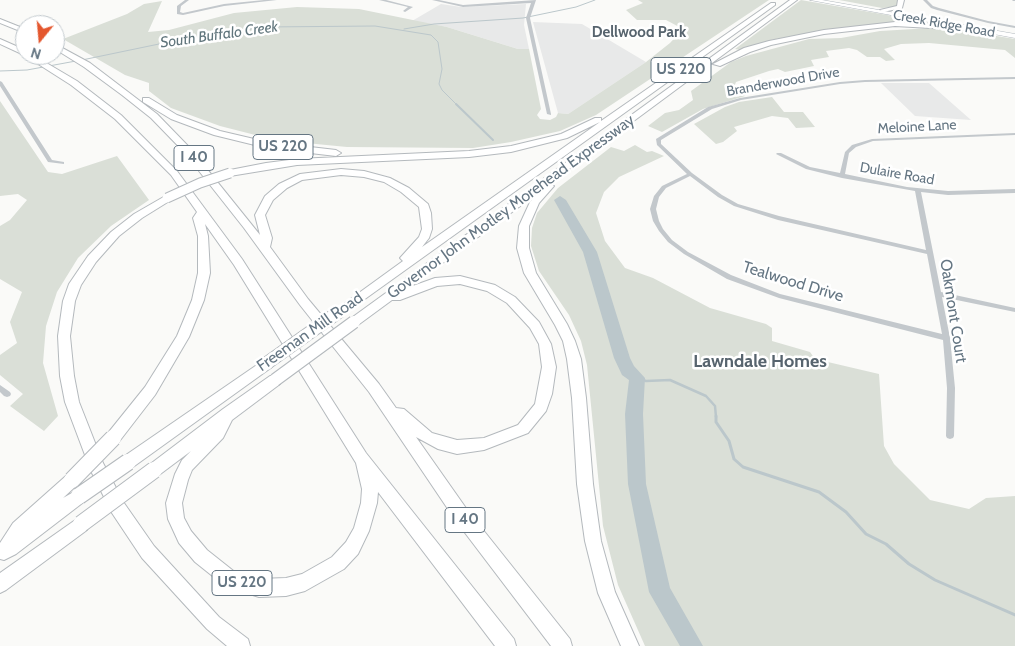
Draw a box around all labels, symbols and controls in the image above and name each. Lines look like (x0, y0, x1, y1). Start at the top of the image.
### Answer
street label: Creek Ridge Road (892, 7, 996, 41)
north arrow (15, 15, 65, 65)
water label: South Buffalo Creek (159, 18, 279, 52)
district label: Dellwood Park (592, 24, 686, 42)
text: N (29, 43, 43, 63)
road number: US 220 (651, 58, 711, 82)
street label: Branderwood Drive (725, 64, 841, 100)
street label: Governor John Motley Morehead Expressway (384, 111, 638, 303)
street label: Meloine Lane (877, 117, 957, 137)
road number: US 220 (253, 134, 313, 160)
road number: I 40 (174, 146, 214, 170)
street label: Dulaire Road (858, 159, 936, 189)
street label: Tealwood Drive (740, 258, 846, 306)
street label: Oakmont Court (935, 258, 971, 364)
street label: Freeman Mill Road (253, 288, 367, 376)
district label: Lawndale Homes (693, 351, 827, 373)
road number: I 40 (445, 508, 485, 532)
road number: US 220 (212, 570, 272, 596)

